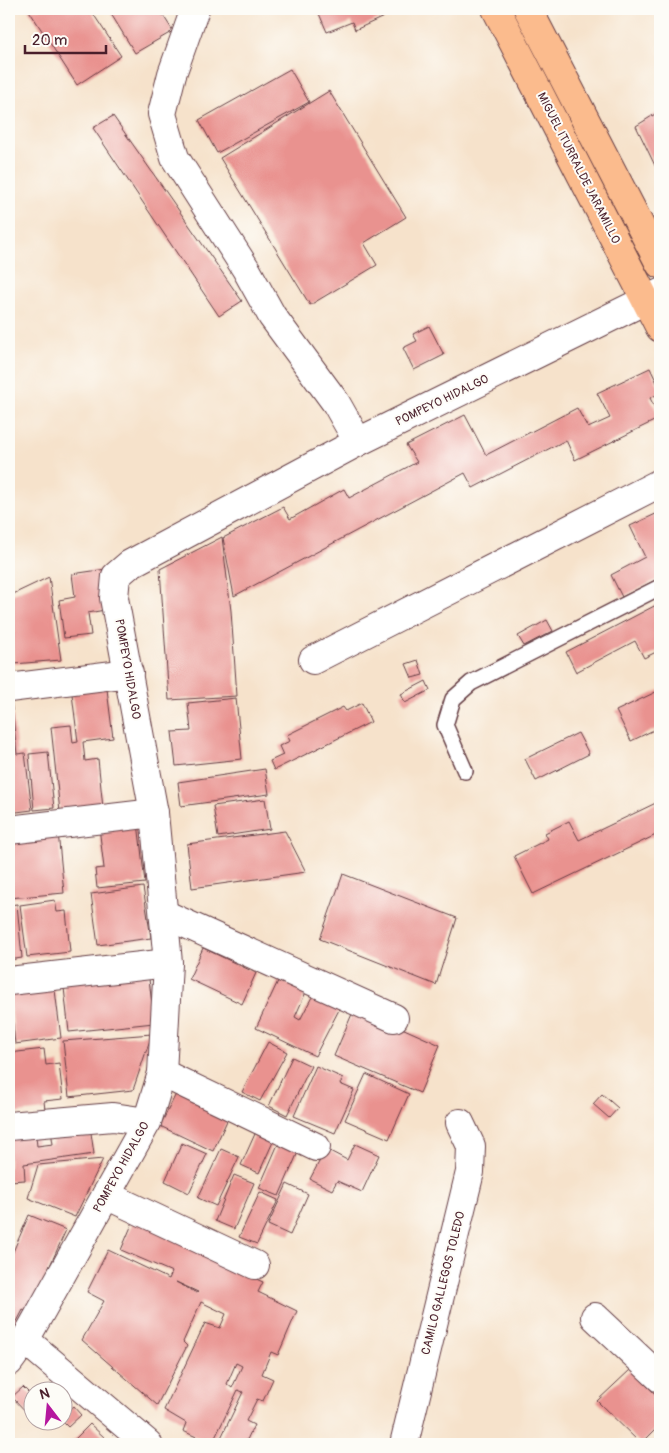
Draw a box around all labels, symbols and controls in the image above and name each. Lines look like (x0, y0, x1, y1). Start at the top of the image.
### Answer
scale bar (25, 22, 106, 54)
text: 20 m (32, 31, 67, 50)
street label: MIGUEL ITURRALDE JARAMILLO (534, 90, 623, 247)
street label: POMPEYO HIDALGO (393, 371, 491, 429)
street label: POMPEYO HIDALGO (111, 618, 144, 721)
street label: POMPEYO HIDALGO (90, 1119, 153, 1215)
street label: CAMILO GALLEGOS TOLEDO (418, 1209, 469, 1356)
north arrow (22, 1380, 72, 1430)
text: N (38, 1385, 51, 1403)

